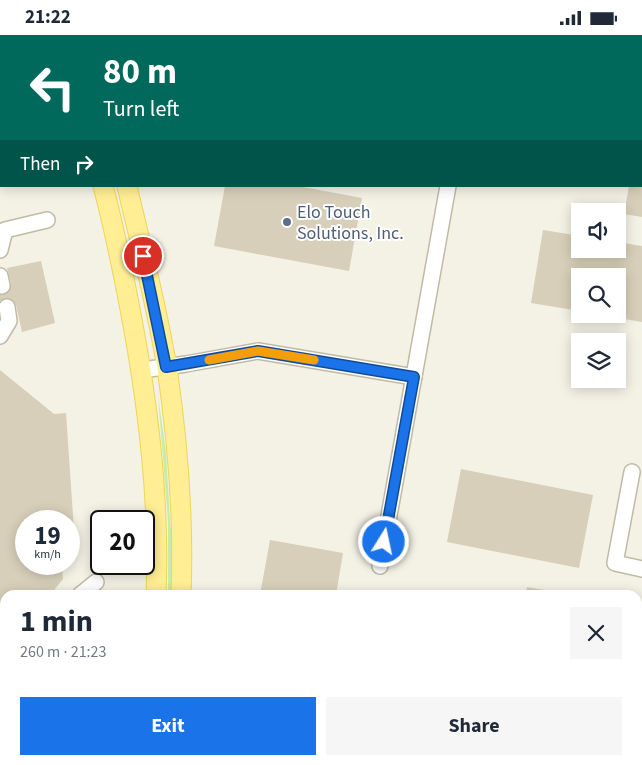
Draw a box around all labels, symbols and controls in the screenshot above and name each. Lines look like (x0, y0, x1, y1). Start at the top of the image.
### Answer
text: 21:22 (25, 4, 71, 31)
text: 80 m (103, 47, 177, 97)
icon: left (20, 55, 85, 120)
text: Turn left (103, 93, 179, 125)
icon: right (70, 150, 98, 178)
text: Then (20, 151, 60, 178)
place label: Elo Touch Solutions, Inc. (297, 200, 404, 246)
map controls (571, 203, 626, 388)
button: sound (571, 203, 626, 258)
marker: Elo Touch Solutions, Inc. (281, 216, 293, 228)
pin (122, 235, 164, 277)
icon: arrive (129, 242, 157, 270)
button: search (571, 268, 626, 323)
button: layers (571, 333, 626, 388)
speed limit sign: 20 (90, 510, 155, 575)
position arrow (357, 515, 409, 567)
text: 19 (34, 518, 61, 554)
text: km/h (34, 546, 61, 563)
text: 1 min (20, 600, 93, 643)
button: close (570, 607, 622, 659)
text: 260 m · 21:23 (20, 641, 107, 663)
button: Exit (20, 697, 316, 755)
button: Share (326, 697, 622, 755)

